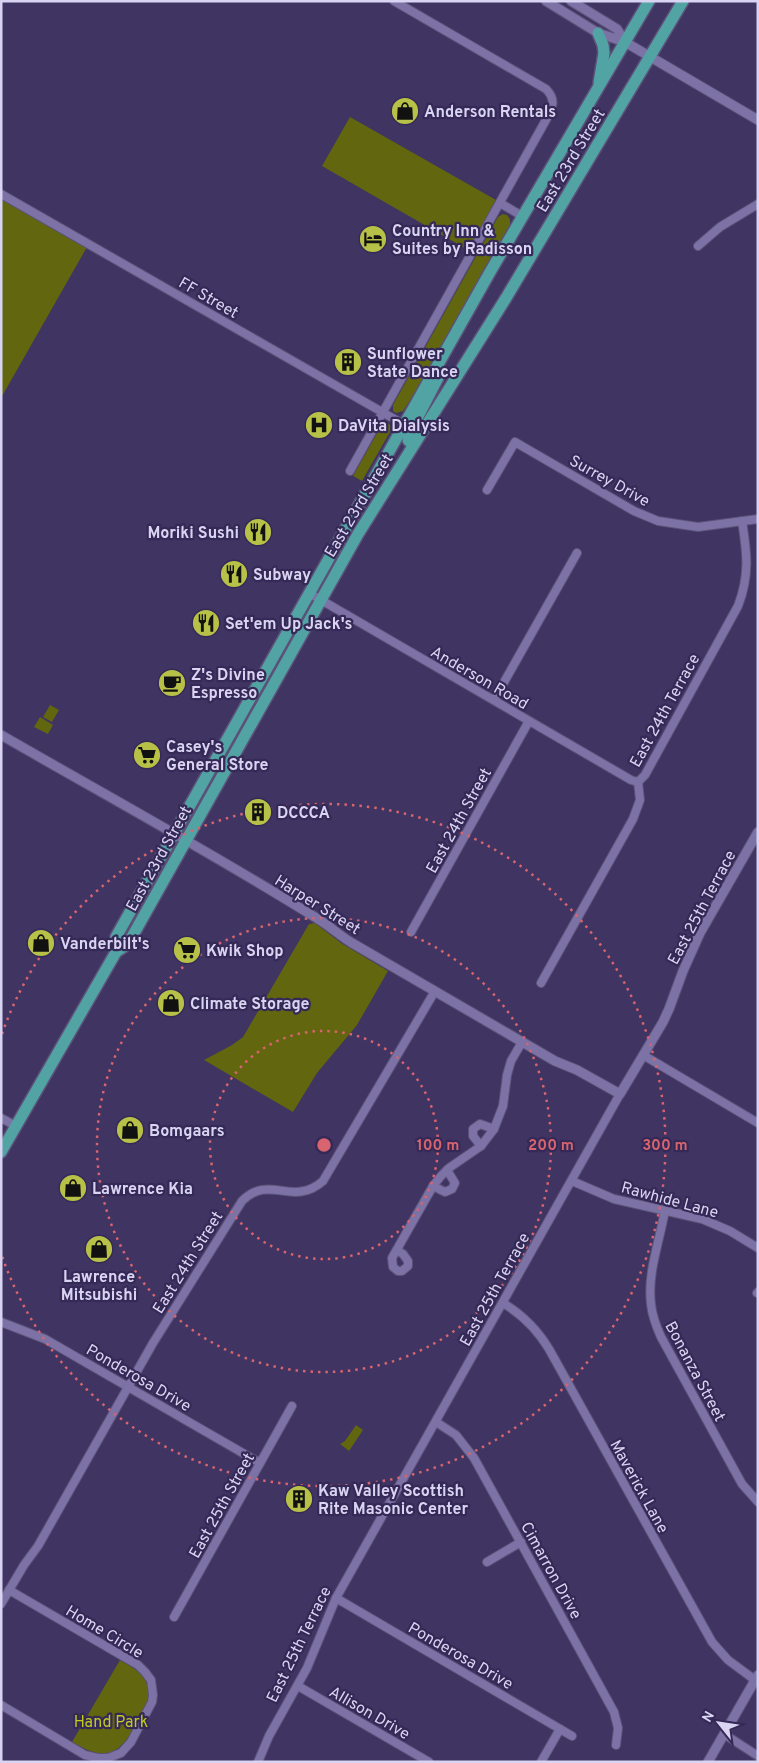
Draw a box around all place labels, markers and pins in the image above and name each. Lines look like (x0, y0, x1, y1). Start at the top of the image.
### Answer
shop icon: Anderson Rentals (390, 96, 420, 126)
place label: Anderson Rentals (424, 103, 556, 123)
place label: Country Inn & Suites by Radisson (392, 222, 532, 260)
hotel icon: Country Inn & Suites by Radisson (358, 224, 388, 254)
place label: Sunflower State Dance (367, 345, 458, 383)
building icon: Sunflower State Dance (333, 347, 363, 377)
hospital icon: DaVita Dialysis (304, 410, 334, 440)
place label: DaVita Dialysis (338, 417, 450, 437)
restaurant icon: Moriki Sushi (243, 517, 273, 547)
place label: Moriki Sushi (147, 524, 239, 544)
restaurant icon: Subway (219, 559, 249, 589)
place label: Subway (253, 566, 311, 586)
restaurant icon: Set'em Up Jack's (191, 608, 221, 638)
place label: Set'em Up Jack's (225, 615, 353, 635)
place label: Z's Divine Espresso (191, 666, 265, 704)
cafe icon: Z's Divine Espresso (157, 668, 187, 698)
place label: Casey's General Store (166, 738, 268, 776)
supermarket icon: Casey's General Store (132, 740, 162, 770)
building icon: DCCCA (243, 797, 273, 827)
place label: DCCCA (277, 804, 330, 824)
shop icon: Vanderbilt's (26, 928, 56, 958)
place label: Vanderbilt's (60, 935, 150, 955)
supermarket icon: Kwik Shop (172, 935, 202, 965)
place label: Kwik Shop (206, 942, 284, 962)
shop icon: Climate Storage (156, 988, 186, 1018)
place label: Climate Storage (190, 995, 310, 1015)
shop icon: Bomgaars (115, 1115, 145, 1145)
place label: Bomgaars (149, 1122, 225, 1142)
centre of rings (315, 1136, 333, 1154)
shop icon: Lawrence Kia (58, 1173, 88, 1203)
place label: Lawrence Kia (92, 1180, 193, 1200)
shop icon: Lawrence Mitsubishi (84, 1234, 114, 1264)
place label: Lawrence Mitsubishi (61, 1268, 137, 1306)
place label: Kaw Valley Scottish Rite Masonic Center (318, 1482, 468, 1520)
building icon: Kaw Valley Scottish Rite Masonic Center (284, 1484, 314, 1514)

